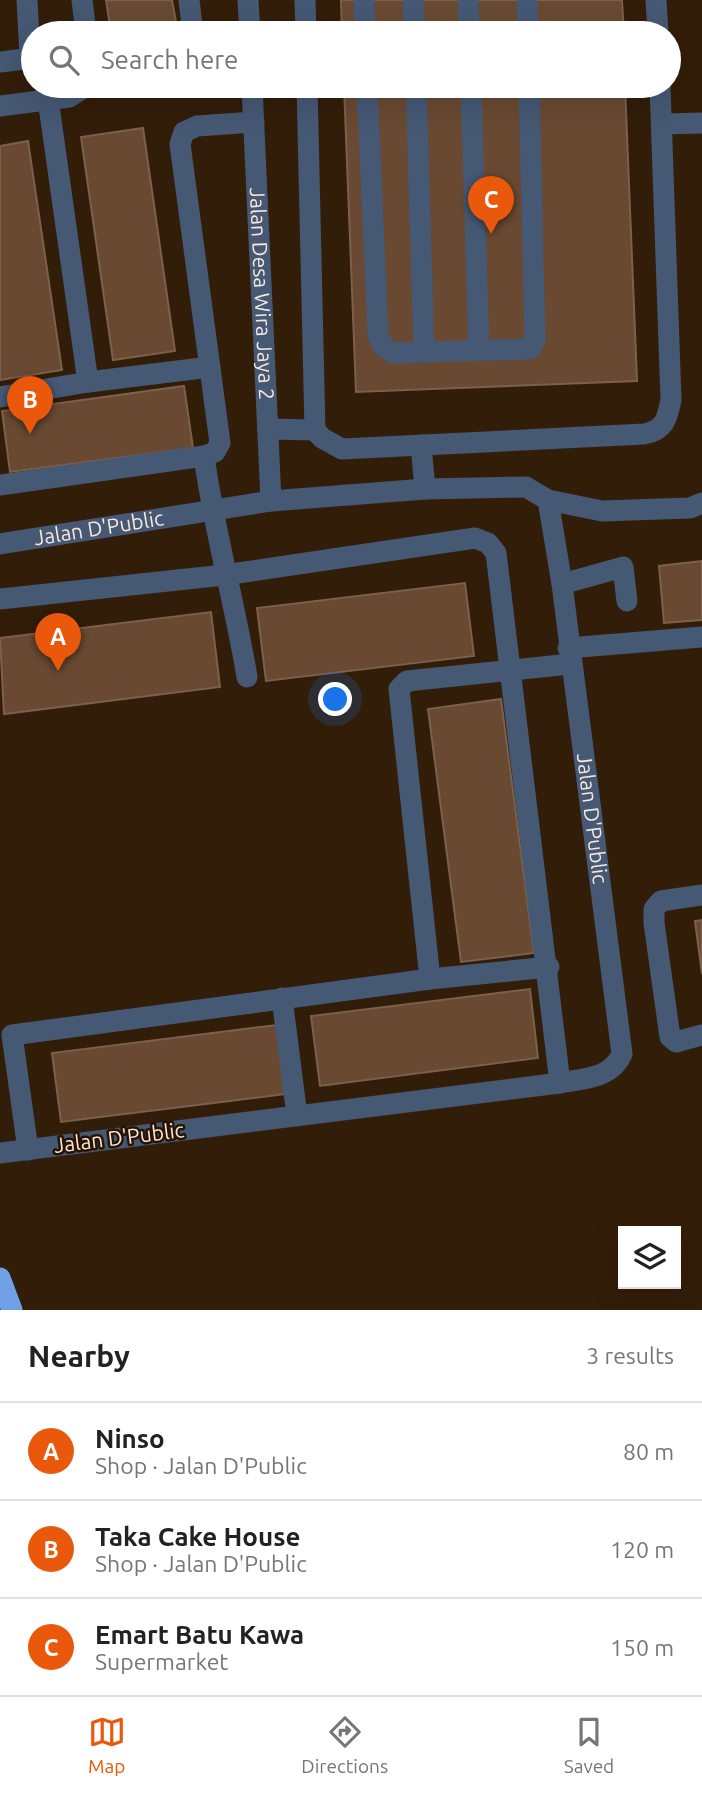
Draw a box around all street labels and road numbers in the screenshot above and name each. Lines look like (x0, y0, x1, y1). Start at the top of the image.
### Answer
street label: Jalan Desa Wira Jaya 2 (246, 187, 279, 401)
street label: Jalan D'Public (32, 505, 165, 549)
street label: Jalan D'Public (573, 752, 613, 885)
street label: Jalan D'Public (52, 1117, 186, 1157)

